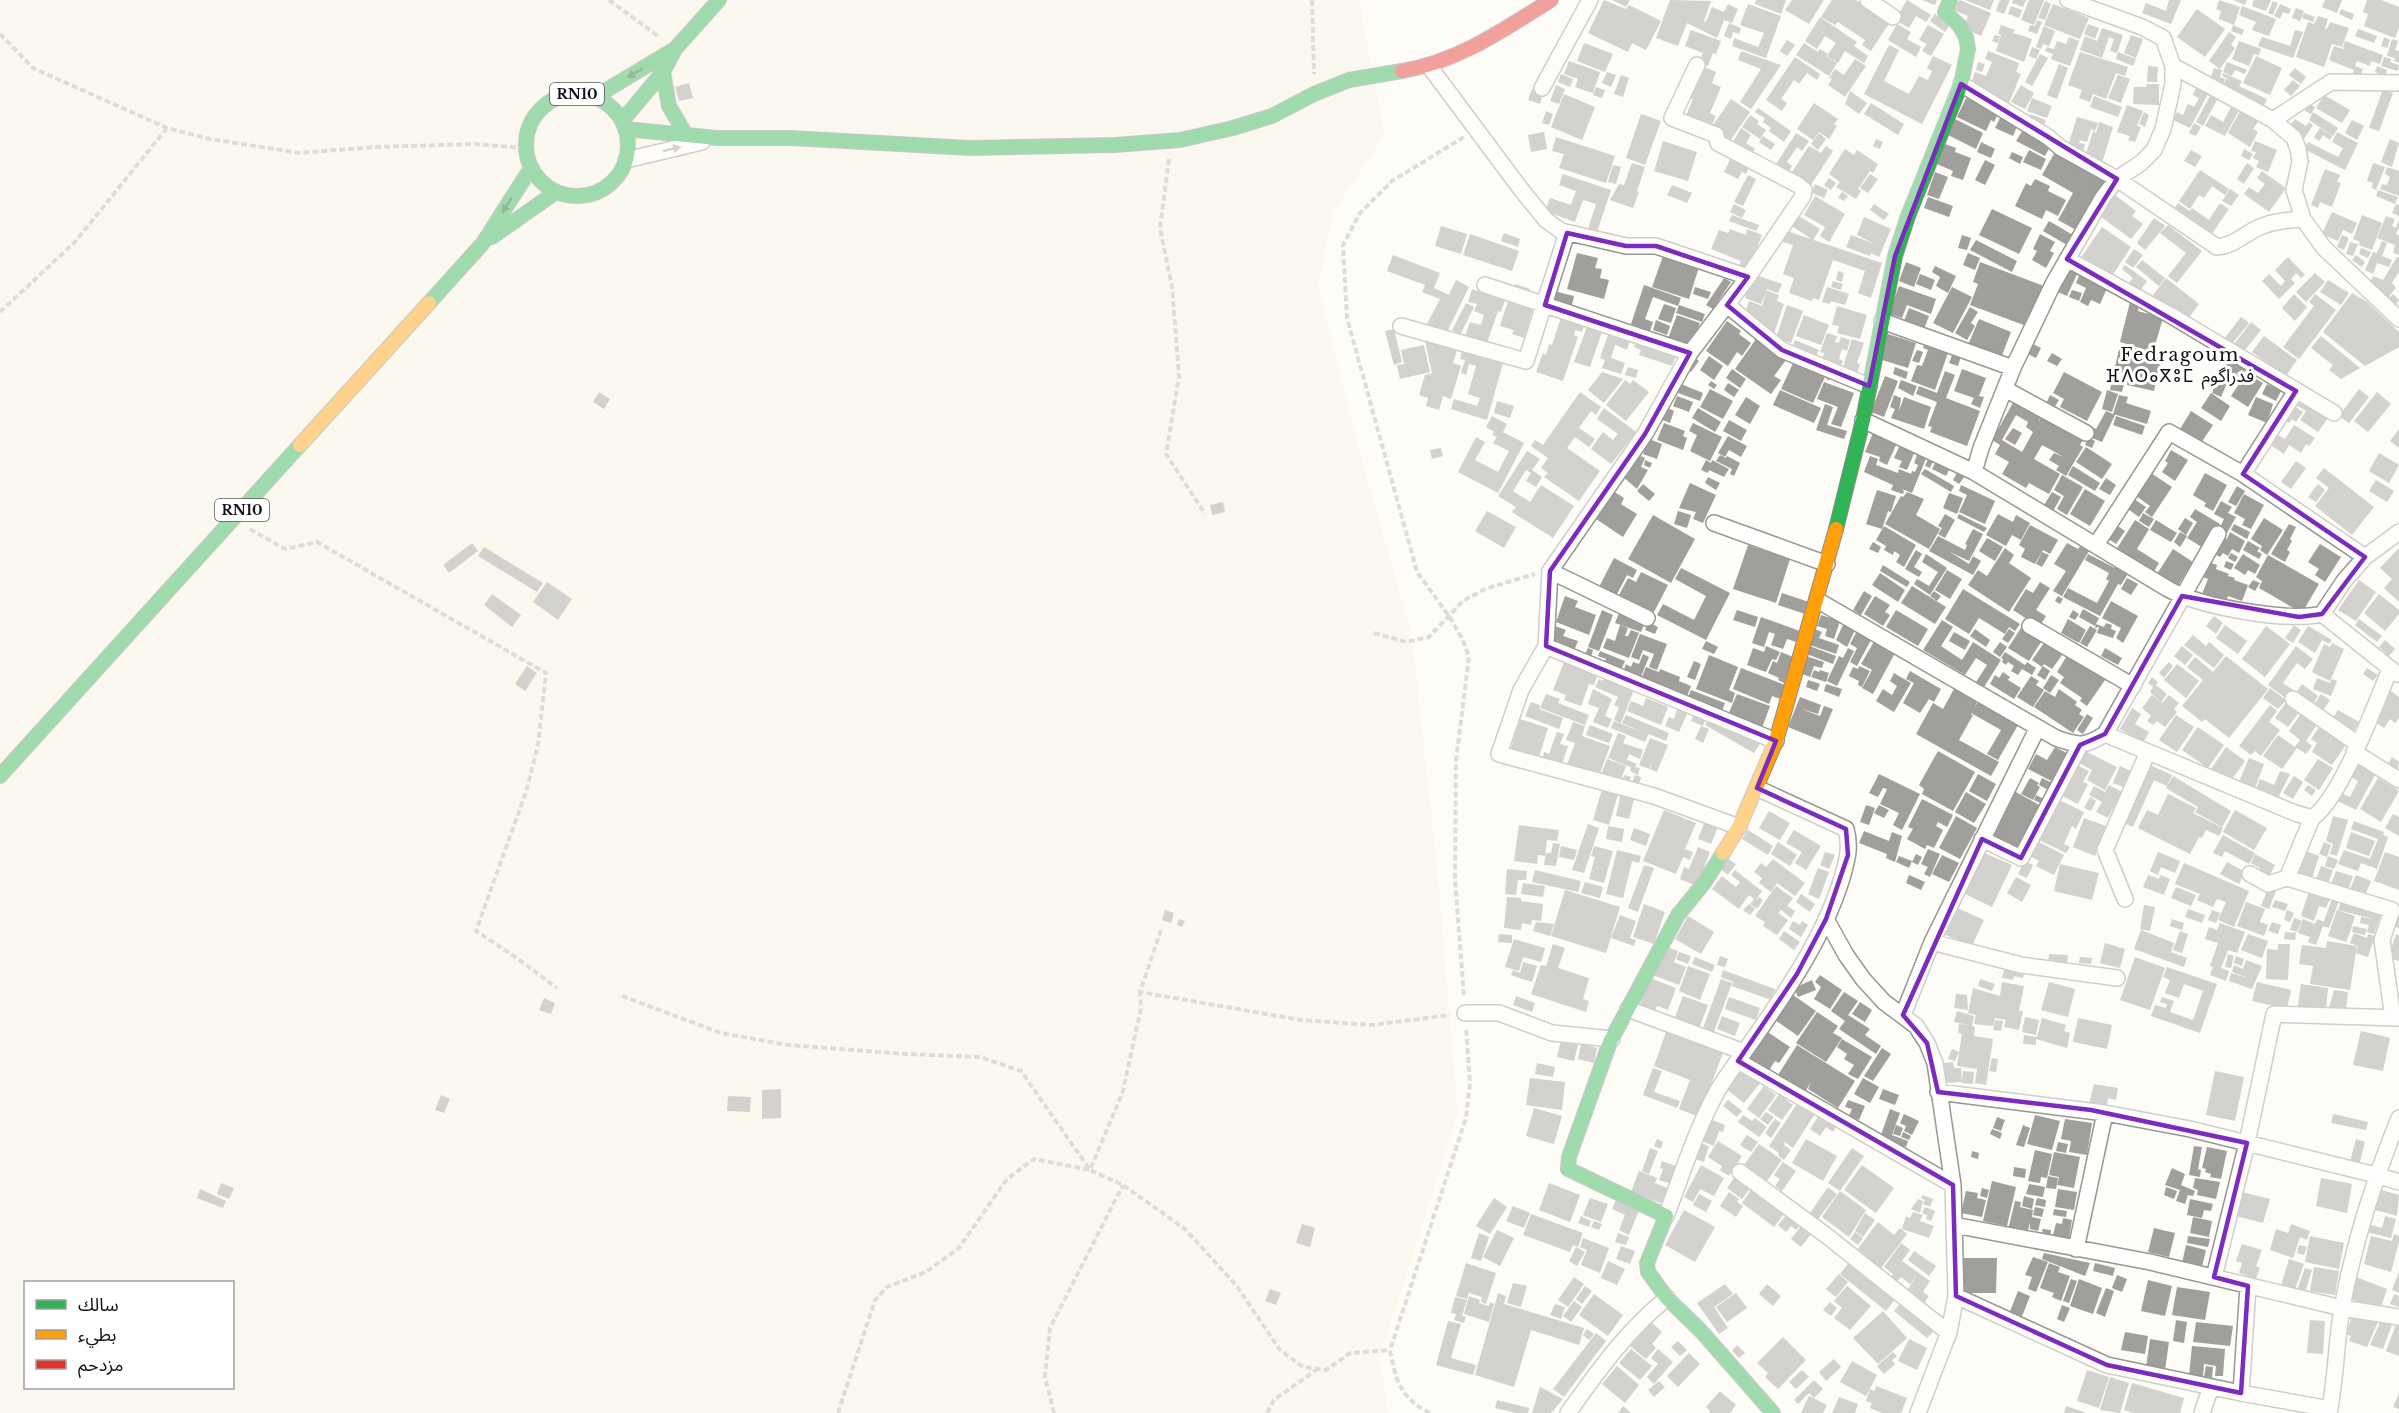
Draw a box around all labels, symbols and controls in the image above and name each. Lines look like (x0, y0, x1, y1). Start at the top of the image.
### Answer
one-way arrow (626, 68, 643, 78)
road number: RN10 (550, 83, 604, 105)
one-way arrow (663, 144, 681, 154)
one-way arrow (501, 197, 513, 213)
district label: Fedragoum ⴼⴷⵔⴰⴳⵓⵎ فدراگوم (2106, 344, 2254, 390)
road number: RN10 (215, 499, 269, 521)
legend (24, 1281, 234, 1389)
text: سالك (78, 1294, 119, 1316)
text: بطيء (78, 1324, 116, 1348)
text: مزدحم (78, 1354, 123, 1378)

